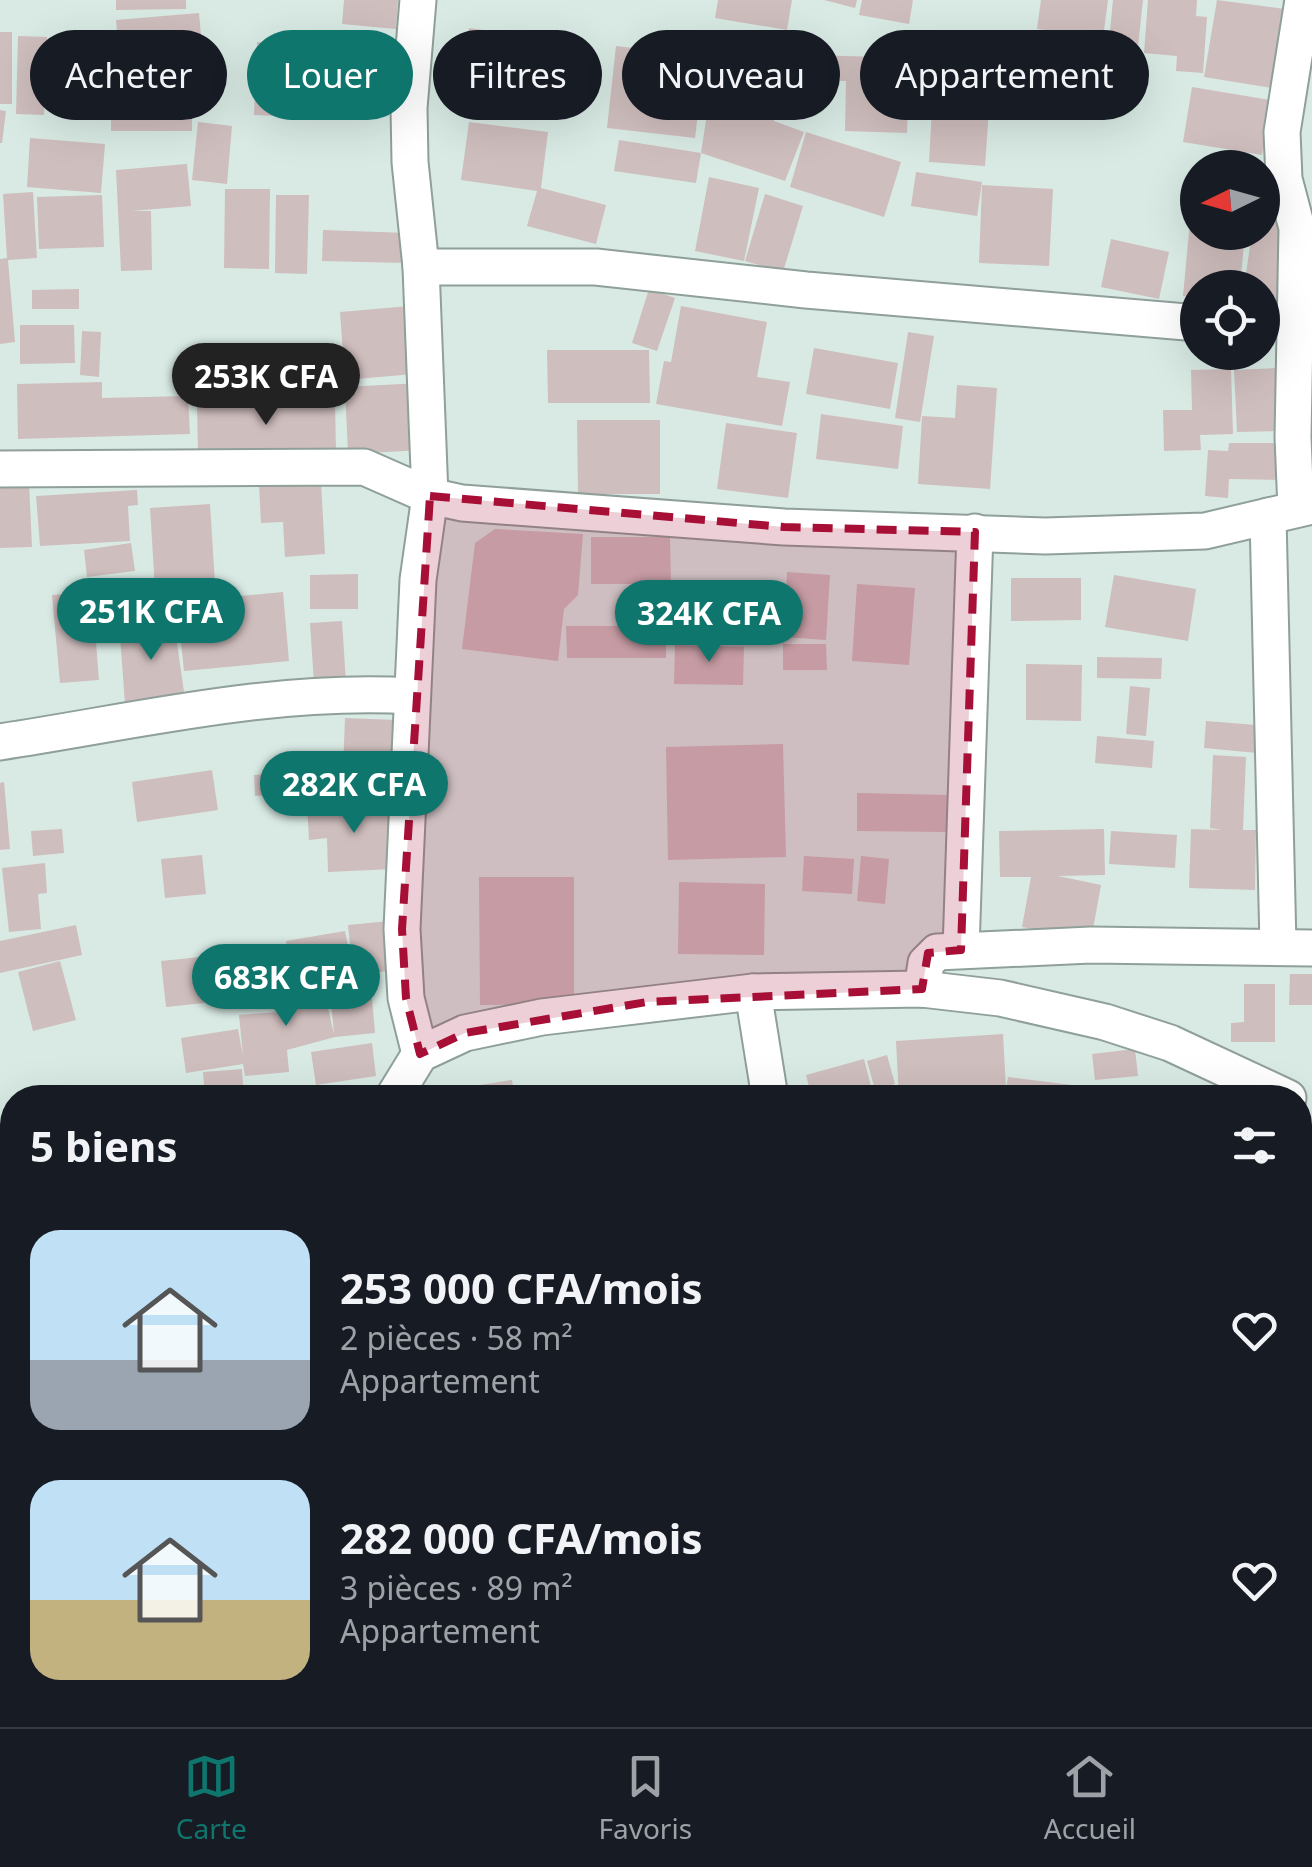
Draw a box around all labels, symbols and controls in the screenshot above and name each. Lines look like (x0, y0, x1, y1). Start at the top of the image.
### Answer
chip: Acheter (30, 30, 227, 120)
chip: Louer (247, 30, 413, 120)
chip: Filtres (433, 30, 602, 120)
chip: Nouveau (622, 30, 840, 120)
chip: Appartement (860, 30, 1149, 120)
north arrow (1180, 150, 1280, 250)
map controls (1180, 150, 1280, 370)
button: locate (1180, 270, 1280, 370)
pin: 253K CFA (163, 343, 369, 428)
text: 253K CFA (194, 354, 338, 397)
pin: 251K CFA (48, 578, 254, 663)
pin: 324K CFA (606, 580, 812, 665)
text: 251K CFA (79, 589, 223, 632)
text: 324K CFA (637, 591, 781, 634)
pin: 282K CFA (251, 751, 457, 836)
text: 282K CFA (282, 762, 426, 805)
pin: 683K CFA (183, 944, 389, 1029)
text: 683K CFA (214, 955, 358, 998)
text: 5 biens (30, 1117, 178, 1174)
icon: filters (1227, 1118, 1282, 1173)
text: 253 000 CFA/mois (340, 1259, 703, 1316)
icon: home (110, 1270, 230, 1390)
icon: heart (1227, 1303, 1282, 1358)
text: 2 pièces · 58 m² (340, 1316, 573, 1359)
text: Appartement (340, 1359, 540, 1402)
text: 282 000 CFA/mois (340, 1509, 703, 1566)
icon: home (110, 1520, 230, 1640)
icon: heart (1227, 1553, 1282, 1608)
text: 3 pièces · 89 m² (340, 1566, 573, 1609)
text: Appartement (340, 1609, 540, 1652)
tab: Carte (176, 1749, 247, 1847)
tab: Favoris (598, 1749, 692, 1847)
tab: Accueil (1044, 1749, 1136, 1847)

